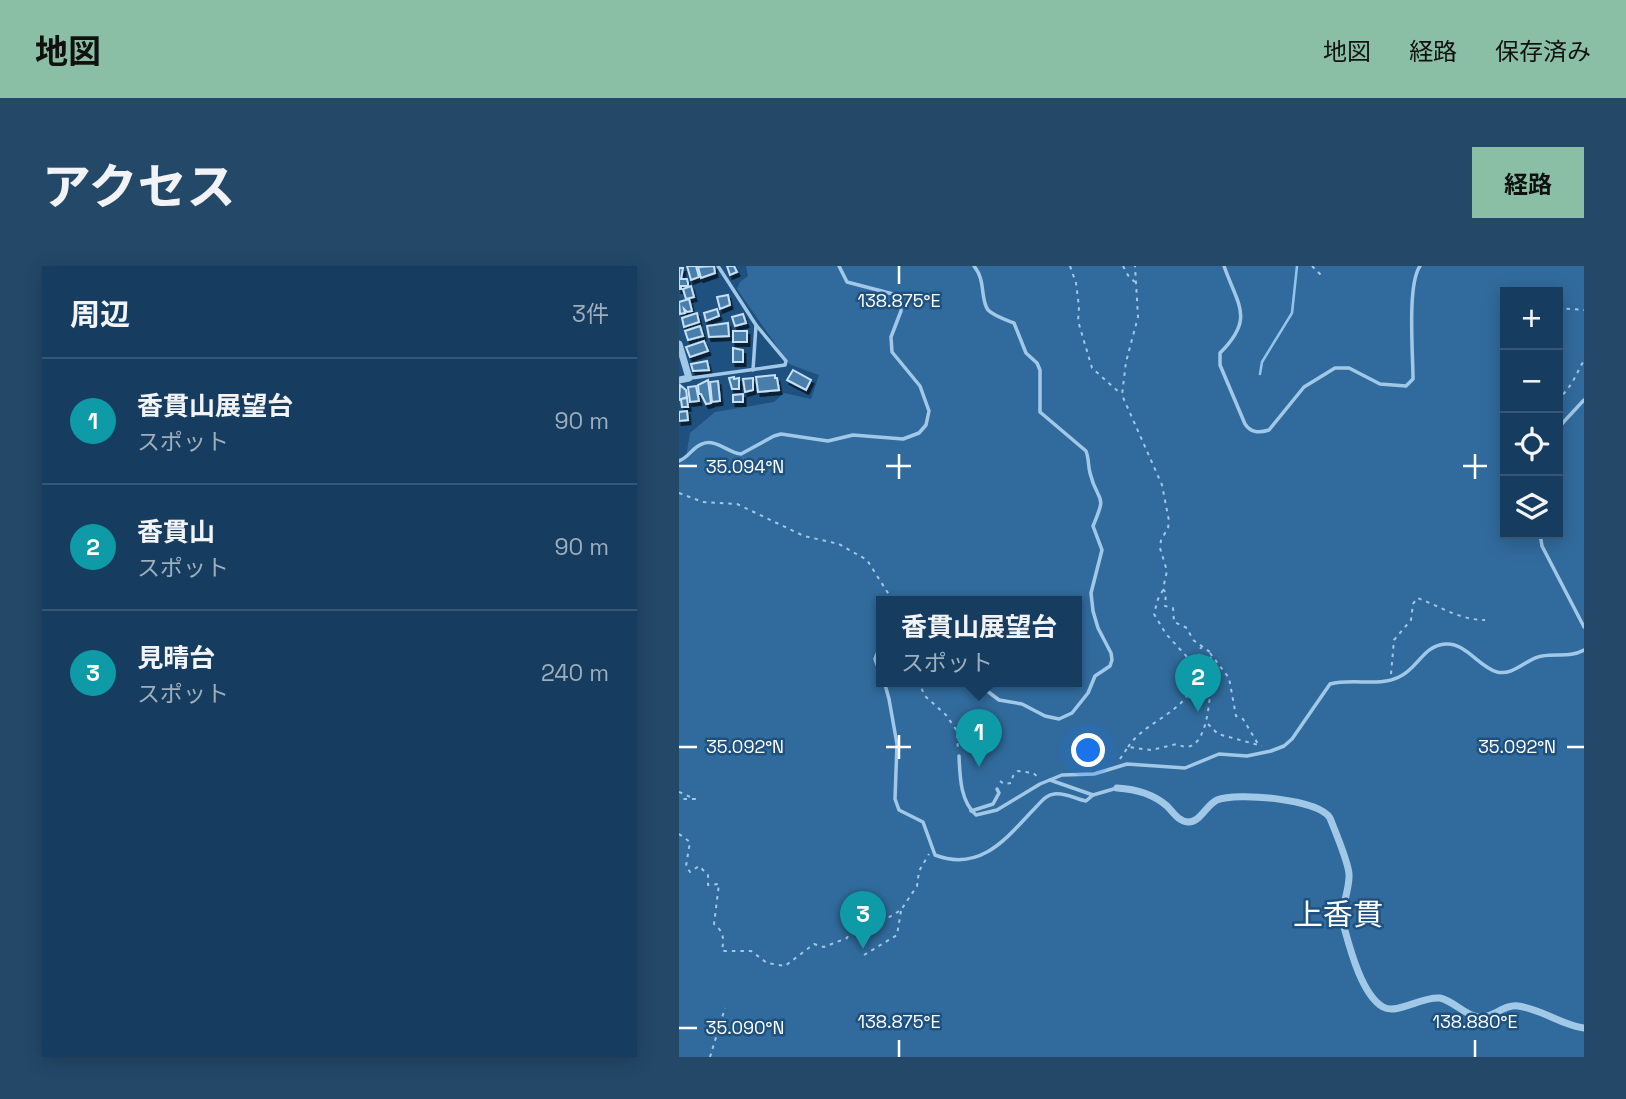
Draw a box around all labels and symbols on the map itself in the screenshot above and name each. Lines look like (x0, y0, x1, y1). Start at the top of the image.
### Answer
text: 138.875°E (857, 289, 941, 312)
text: 35.094°N (706, 455, 784, 478)
pin: 2 (1175, 654, 1221, 712)
pin: 1 (956, 709, 1002, 767)
your location (1071, 733, 1105, 767)
text: 35.092°N (706, 735, 784, 758)
text: 35.092°N (1478, 735, 1556, 758)
pin: 3 (840, 891, 886, 949)
district label: 上香貫 (1293, 895, 1383, 934)
text: 138.875°E (857, 1010, 941, 1033)
text: 138.880°E (1432, 1010, 1518, 1033)
text: 35.090°N (706, 1016, 784, 1039)

